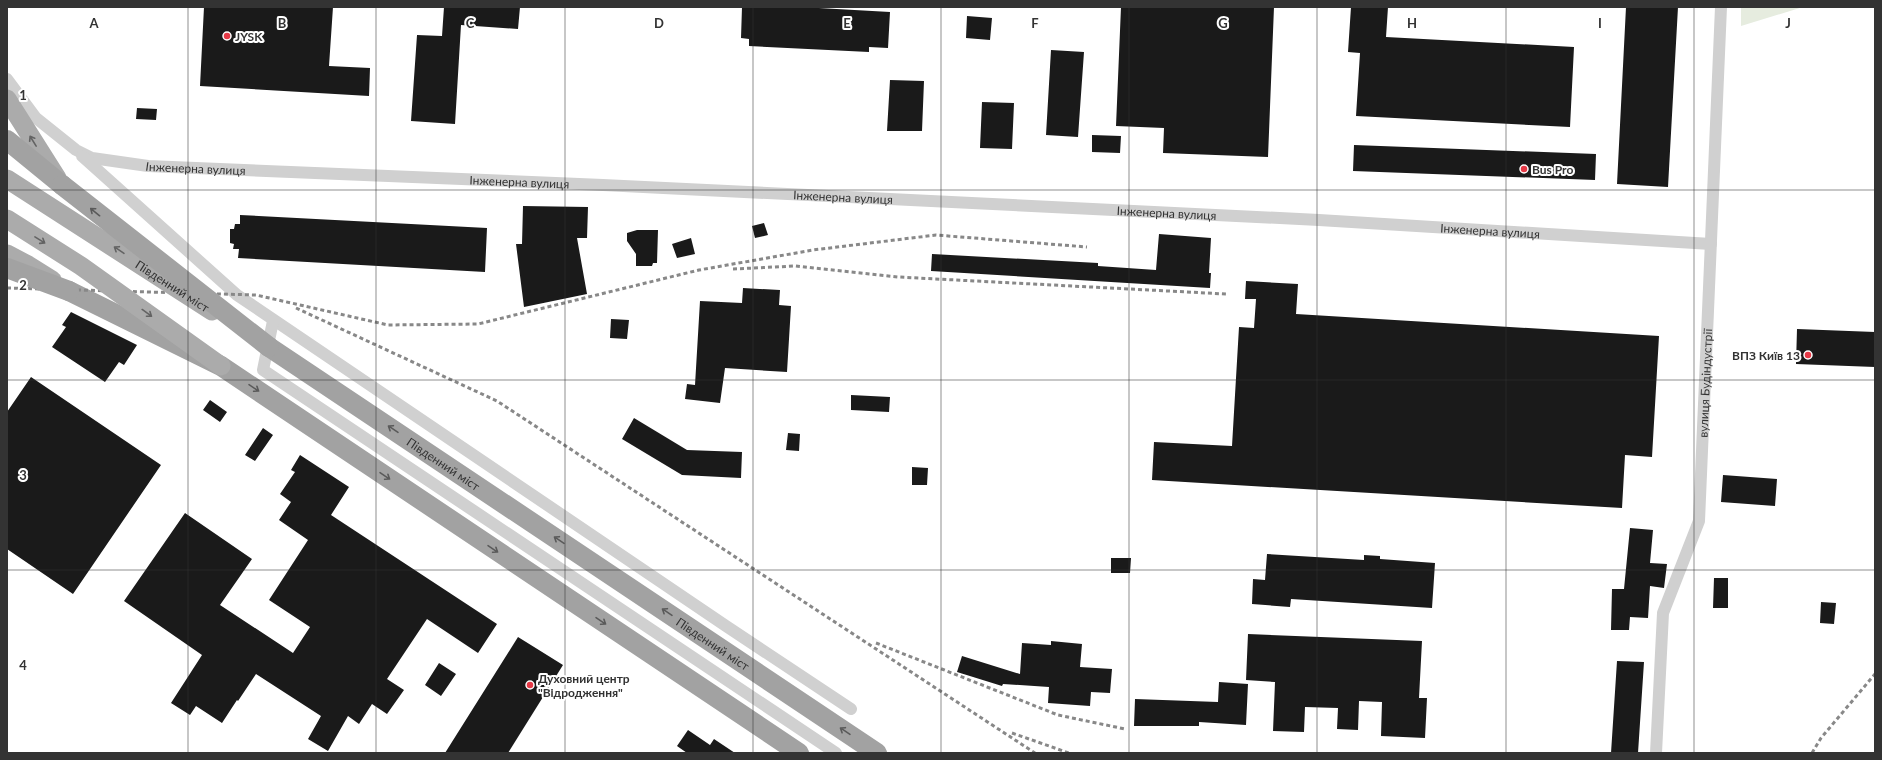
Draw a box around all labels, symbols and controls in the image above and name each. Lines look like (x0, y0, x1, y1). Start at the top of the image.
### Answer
text: A (88, 15, 99, 31)
text: B (278, 15, 287, 31)
text: C (466, 15, 475, 31)
text: D (654, 15, 664, 31)
text: E (843, 15, 851, 31)
text: F (1031, 15, 1039, 31)
text: G (1218, 15, 1228, 31)
text: H (1407, 15, 1417, 31)
text: I (1598, 15, 1602, 31)
text: J (1785, 15, 1791, 31)
place label: JYSK (235, 29, 263, 44)
marker: JYSK (222, 31, 232, 41)
text: 1 (19, 87, 27, 103)
one-way arrow (29, 136, 37, 147)
street label: Інженерна вулиця (145, 158, 246, 178)
place label: Bus Pro (1532, 162, 1573, 177)
marker: Bus Pro (1519, 164, 1529, 174)
street label: Інженерна вулиця (469, 172, 570, 191)
street label: Інженерна вулиця (793, 187, 893, 207)
street label: Інженерна вулиця (1116, 203, 1217, 222)
one-way arrow (89, 207, 100, 216)
street label: Інженерна вулиця (1440, 220, 1541, 241)
one-way arrow (34, 236, 46, 244)
one-way arrow (113, 246, 124, 255)
street label: Південний міст (133, 256, 212, 315)
text: 2 (19, 277, 27, 293)
one-way arrow (142, 309, 153, 317)
street label: вулиця Будіндустрії (1695, 327, 1715, 438)
place label: ВПЗ Київ 13 (1732, 348, 1800, 363)
marker: ВПЗ Київ 13 (1803, 350, 1813, 360)
one-way arrow (248, 384, 259, 392)
one-way arrow (387, 425, 398, 433)
street label: Південний міст (404, 434, 483, 493)
text: 3 (19, 467, 27, 483)
one-way arrow (379, 472, 390, 480)
one-way arrow (554, 536, 565, 544)
one-way arrow (487, 545, 499, 553)
one-way arrow (662, 608, 673, 616)
street label: Південний міст (674, 614, 753, 673)
one-way arrow (595, 617, 606, 625)
text: 4 (19, 657, 27, 673)
place label: Духовний центр "Відродження" (538, 671, 630, 700)
marker: Духовний центр "Відродження" (525, 680, 535, 690)
one-way arrow (840, 727, 851, 735)

